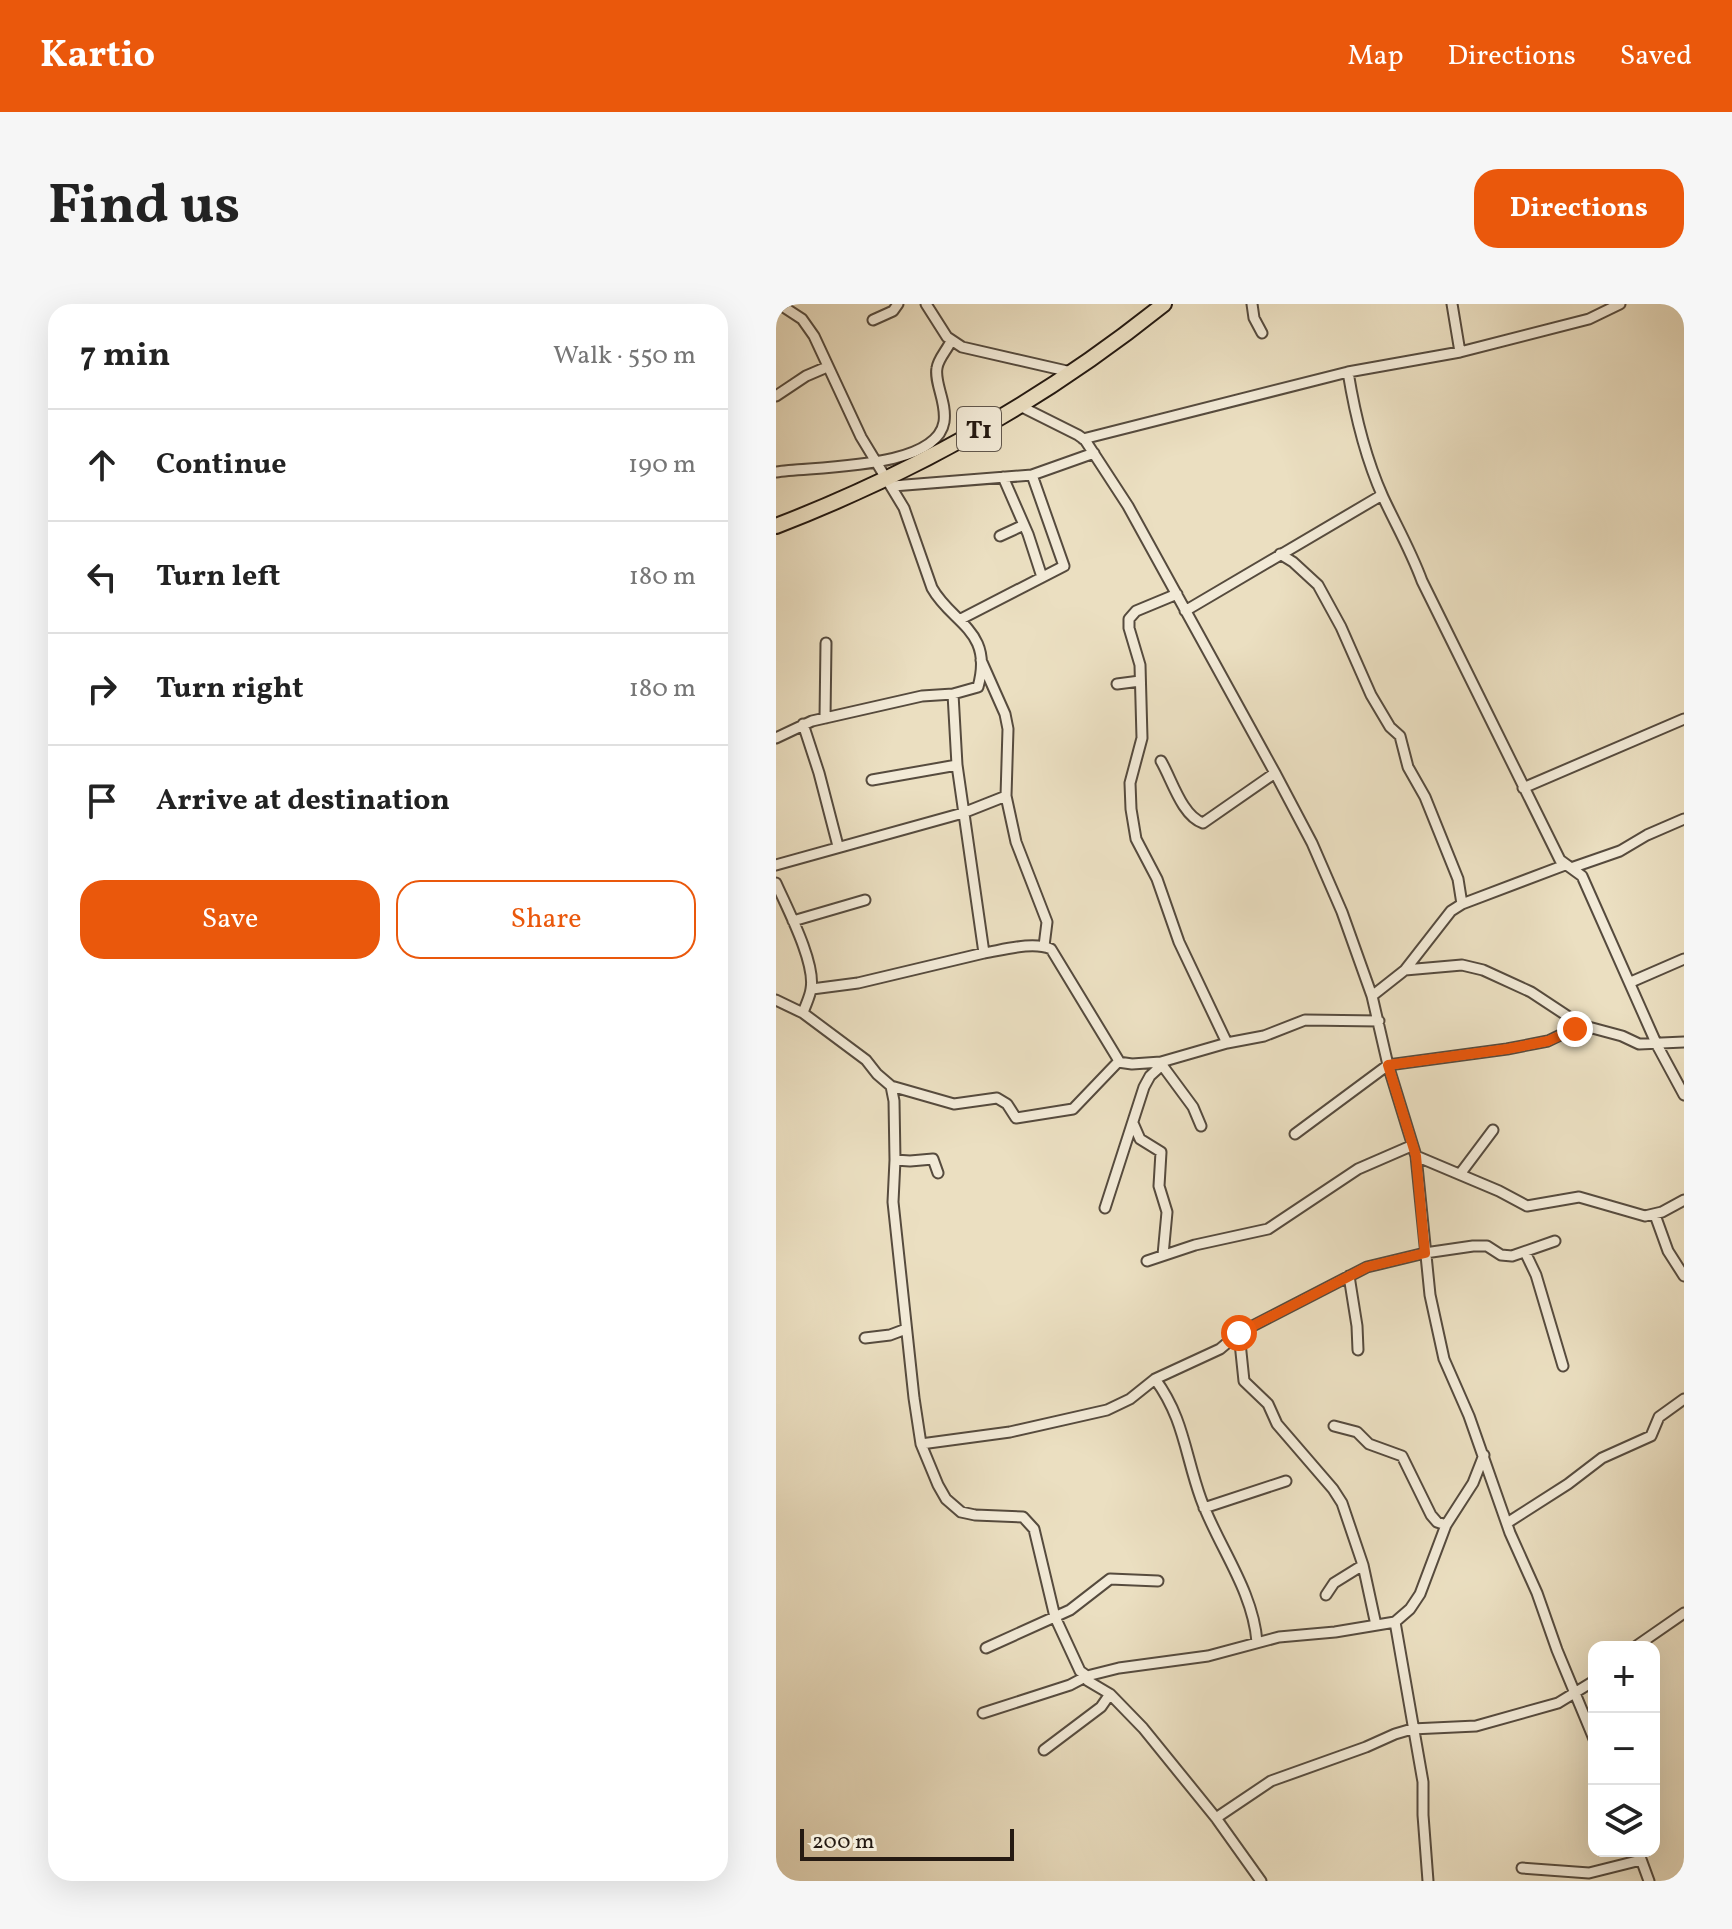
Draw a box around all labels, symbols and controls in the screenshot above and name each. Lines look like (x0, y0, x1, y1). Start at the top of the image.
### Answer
text: Kartio (40, 30, 155, 83)
text: Map (1348, 37, 1404, 76)
text: Directions (1448, 37, 1576, 76)
text: Saved (1620, 37, 1692, 76)
text: Find us (48, 169, 240, 247)
button: Directions (1474, 169, 1684, 248)
text: 7 min (80, 333, 170, 380)
text: Walk · 550 m (553, 338, 696, 374)
road number: T1 (957, 407, 1001, 451)
icon: ahead (80, 443, 124, 487)
text: Continue (156, 444, 287, 486)
text: 190 m (628, 447, 696, 483)
icon: left (80, 555, 124, 599)
text: Turn left (156, 556, 280, 598)
text: 180 m (629, 559, 696, 595)
icon: right (80, 667, 124, 711)
text: Turn right (156, 668, 304, 710)
text: 180 m (629, 671, 696, 707)
icon: arrive (80, 779, 124, 823)
text: Arrive at destination (156, 780, 450, 822)
button: Save (80, 880, 380, 959)
button: Share (396, 880, 696, 959)
route end (1557, 1011, 1593, 1047)
route start (1221, 1315, 1257, 1351)
map controls (1588, 1641, 1660, 1857)
button: + (1588, 1641, 1660, 1713)
button: − (1588, 1713, 1660, 1785)
button: layers (1588, 1785, 1660, 1857)
scale bar (800, 1825, 1014, 1861)
text: 200 m (812, 1827, 874, 1858)

